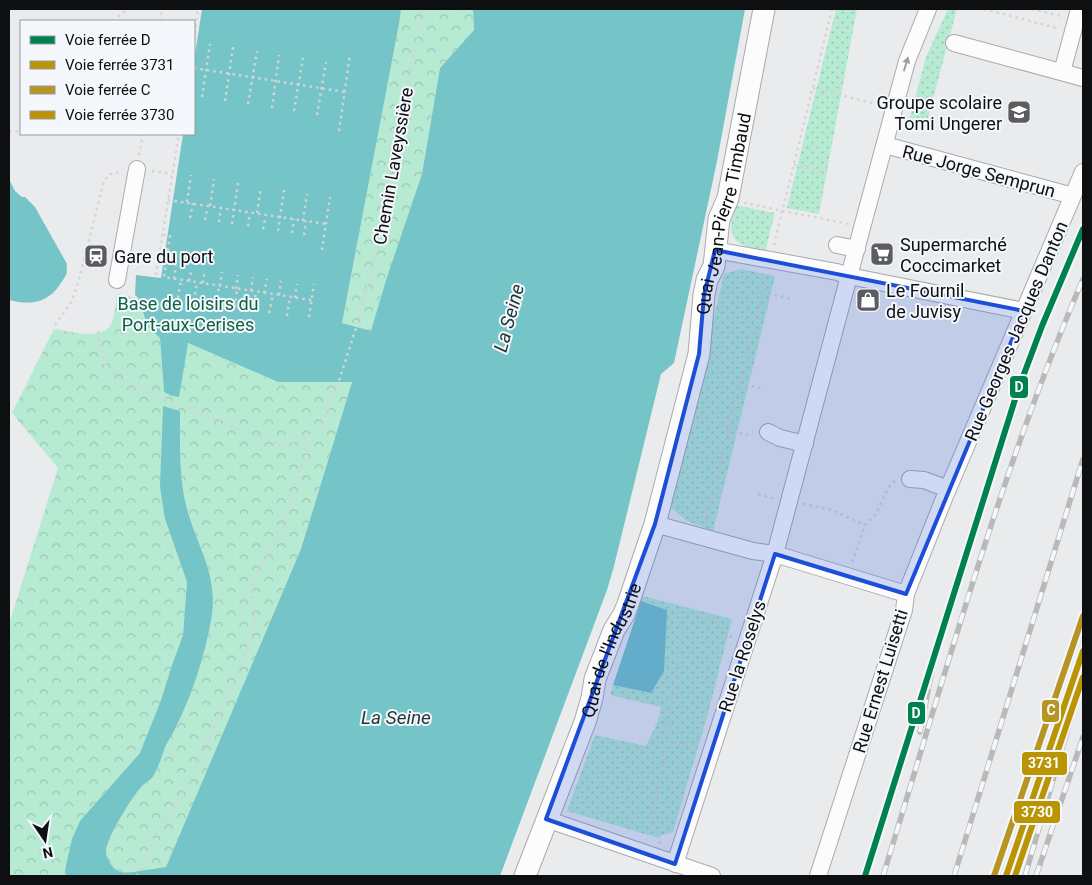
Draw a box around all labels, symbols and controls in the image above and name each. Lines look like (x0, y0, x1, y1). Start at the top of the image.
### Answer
legend (20, 20, 195, 135)
text: Voie ferrée D (65, 31, 151, 49)
text: Voie ferrée 3731 (65, 56, 174, 74)
one-way arrow (903, 57, 911, 72)
text: Voie ferrée C (65, 81, 151, 99)
street label: Chemin Laveyssière (369, 86, 417, 246)
place label: Groupe scolaire Tomi Ungerer (877, 92, 1002, 134)
school or university icon: Groupe scolaire Tomi Ungerer (1006, 99, 1032, 125)
text: Voie ferrée 3730 (65, 106, 174, 124)
street label: Quai Jean-Pierre Timbaud (692, 111, 755, 315)
street label: Rue Jorge Semprun (900, 140, 1058, 202)
street label: Rue Georges Jacques Danton (960, 218, 1072, 444)
place label: Supermarché Coccimarket (900, 234, 1007, 276)
supermarket icon: Supermarché Coccimarket (869, 241, 895, 267)
station icon: Gare du port (83, 243, 109, 269)
place label: Gare du port (114, 246, 213, 267)
place label: Le Fournil de Juvisy (886, 280, 964, 322)
water label: La Seine (489, 281, 529, 355)
shop icon: Le Fournil de Juvisy (855, 287, 881, 313)
park label: Base de loisirs du Port-aux-Cerises (117, 293, 259, 335)
line badge: D (1009, 375, 1029, 399)
street label: Quai de l'Industrie (576, 580, 645, 720)
street label: Rue la Roselys (714, 598, 770, 714)
street label: Rue Ernest Luisetti (848, 607, 912, 755)
line badge: C (1041, 699, 1060, 723)
line badge: D (907, 701, 926, 725)
text: C (1046, 702, 1056, 718)
text: D (911, 705, 921, 721)
water label: La Seine (361, 706, 431, 729)
line badge: 3731 (1021, 751, 1068, 776)
text: 3731 (1028, 755, 1060, 771)
line badge: 3730 (1013, 800, 1061, 824)
text: 3730 (1021, 804, 1053, 820)
north arrow (20, 815, 70, 865)
text: N (41, 844, 55, 862)

